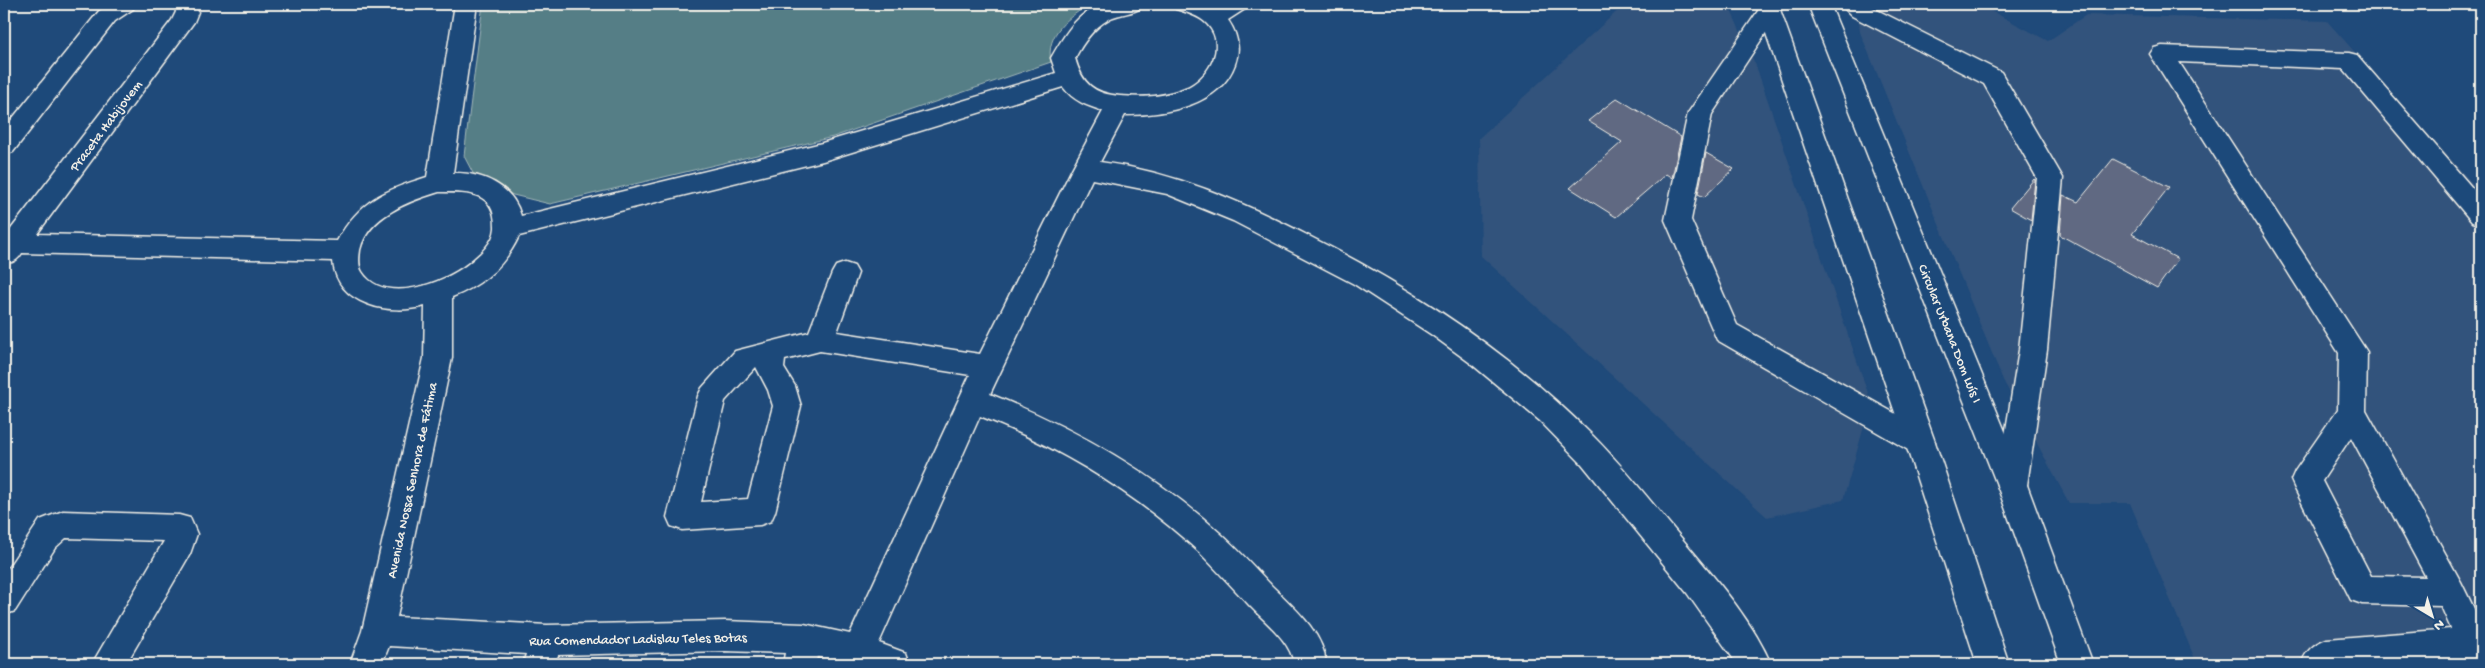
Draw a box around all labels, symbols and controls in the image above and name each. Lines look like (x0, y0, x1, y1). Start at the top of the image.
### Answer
street label: Praceta Habijovem (66, 77, 147, 176)
street label: Circular Urbana Dom Luís I (1913, 262, 1984, 406)
street label: Avenida Nossa Senhora de Fátima (384, 380, 443, 580)
north arrow (2408, 590, 2458, 640)
text: N (2430, 615, 2447, 634)
street label: Rua Comendador Ladislau Teles Botas (529, 630, 748, 651)

